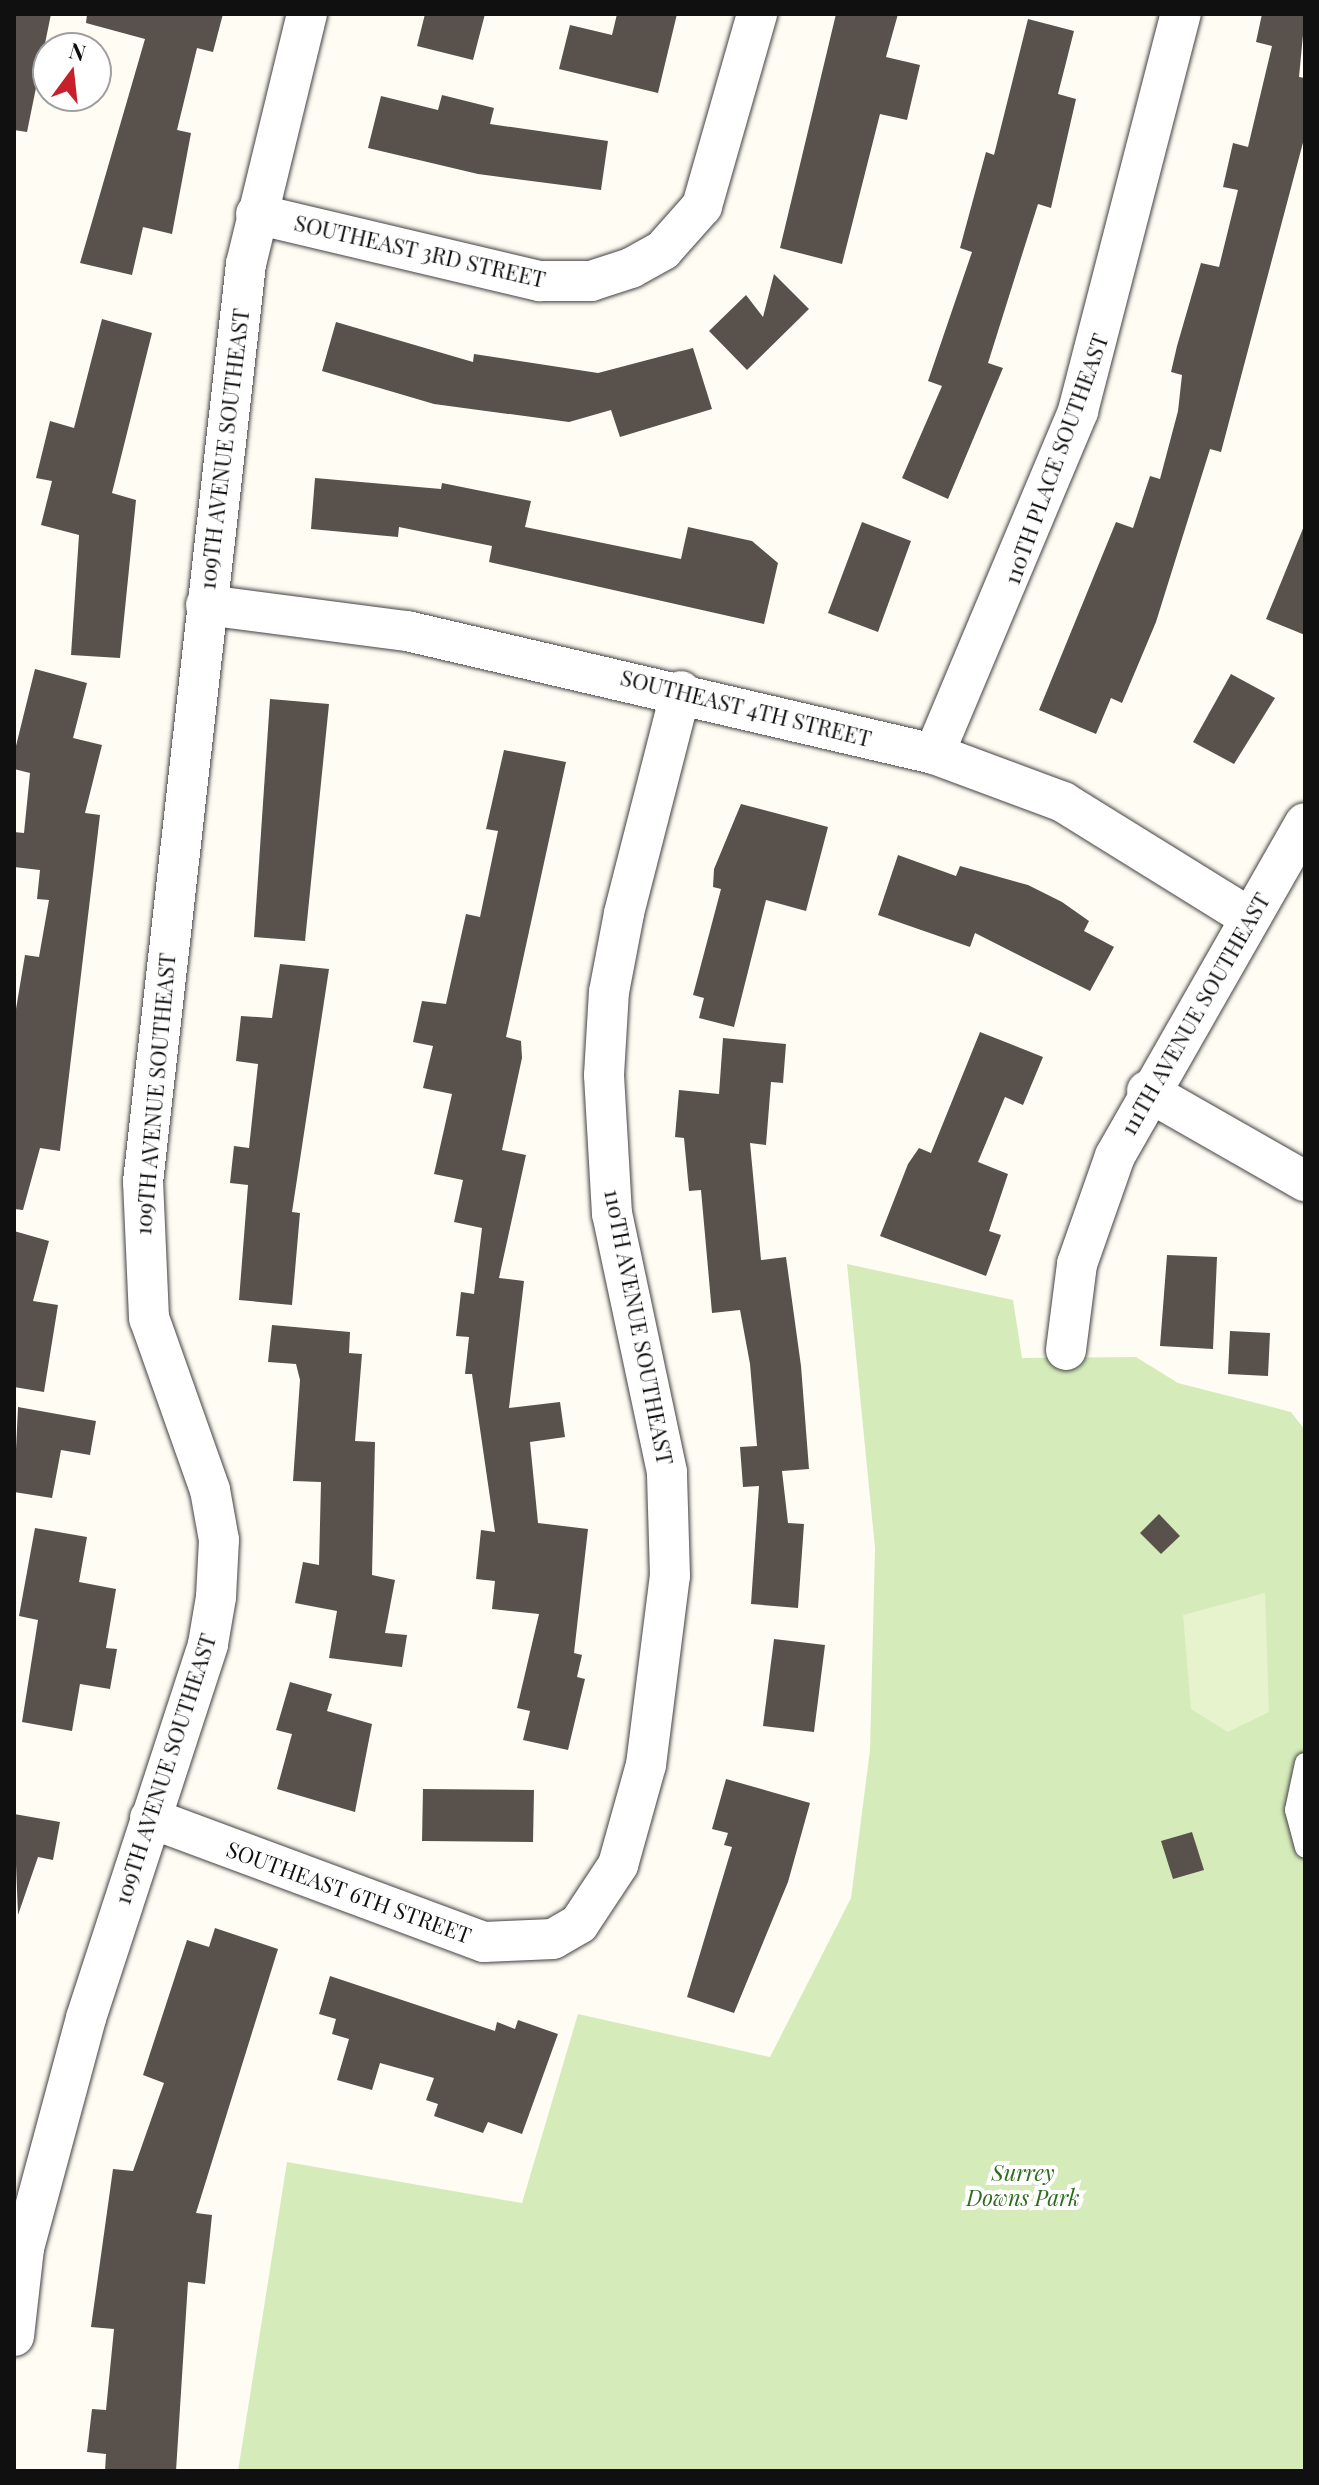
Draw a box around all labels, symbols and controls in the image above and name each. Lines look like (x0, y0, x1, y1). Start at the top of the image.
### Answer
north arrow (32, 32, 112, 112)
text: N (66, 34, 89, 67)
street label: SOUTHEAST 3RD STREET (292, 209, 548, 293)
street label: 109TH AVENUE SOUTHEAST (194, 306, 254, 592)
street label: 110TH PLACE SOUTHEAST (998, 330, 1114, 588)
street label: SOUTHEAST 4TH STREET (617, 664, 875, 752)
street label: 111TH AVENUE SOUTHEAST (1115, 888, 1275, 1140)
street label: 109TH AVENUE SOUTHEAST (129, 951, 181, 1237)
street label: 110TH AVENUE SOUTHEAST (599, 1187, 679, 1467)
street label: 109TH AVENUE SOUTHEAST (109, 1630, 221, 1908)
street label: SOUTHEAST 6TH STREET (223, 1835, 475, 1949)
park label: Surrey Downs Park (966, 2159, 1080, 2210)

